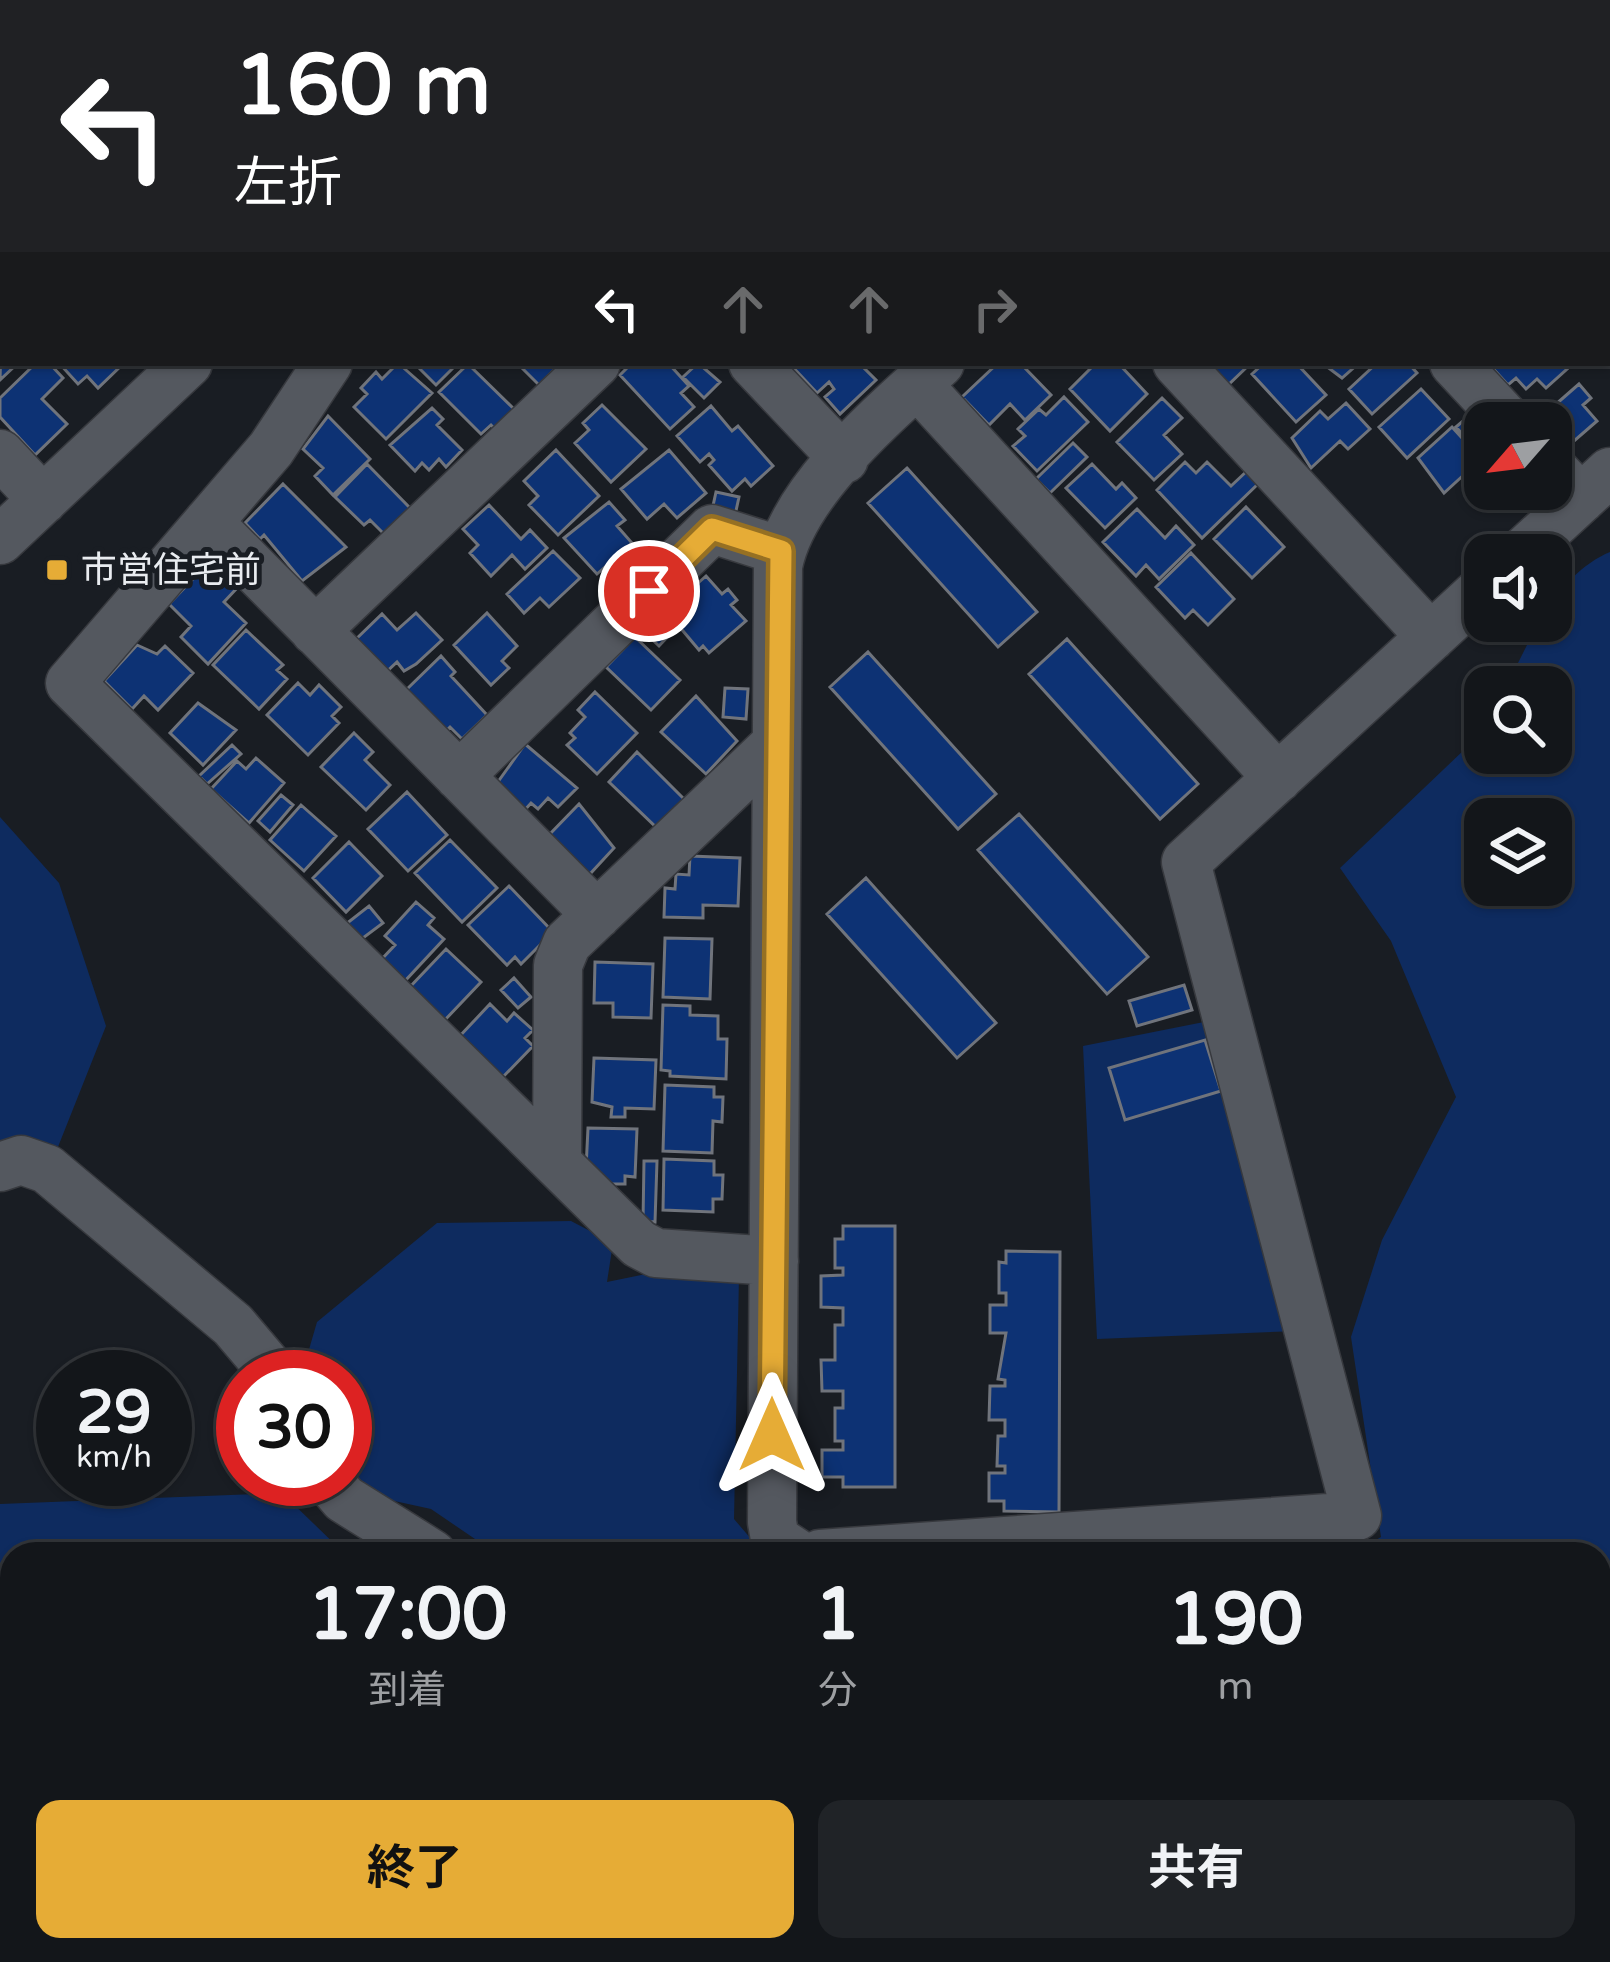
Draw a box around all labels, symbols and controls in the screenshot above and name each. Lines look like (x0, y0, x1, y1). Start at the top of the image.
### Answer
text: 160 m (234, 36, 491, 137)
icon: left (36, 48, 192, 204)
text: 左折 (234, 151, 342, 216)
icon: left (584, 276, 650, 342)
icon: ahead (710, 276, 776, 342)
icon: ahead (836, 276, 902, 342)
icon: right (962, 276, 1028, 342)
north arrow (1464, 402, 1572, 510)
map controls (1464, 402, 1572, 906)
button: sound (1464, 534, 1572, 642)
pin (598, 540, 700, 642)
place label: 市営住宅前 (81, 549, 261, 592)
marker: 市営住宅前 (44, 557, 70, 583)
icon: arrive (616, 558, 682, 624)
button: search (1464, 666, 1572, 774)
button: layers (1464, 798, 1572, 906)
speed limit sign: 30 (216, 1350, 372, 1506)
position arrow (709, 1372, 835, 1498)
text: 29 (76, 1377, 152, 1449)
text: km/h (76, 1439, 152, 1476)
text: 17:00 (308, 1572, 507, 1659)
text: 1 (815, 1572, 860, 1659)
text: 190 (1168, 1577, 1303, 1664)
text: m (1218, 1663, 1253, 1710)
text: 到着 (368, 1667, 446, 1714)
text: 分 (818, 1667, 857, 1714)
button: 終了 (36, 1800, 794, 1938)
button: 共有 (818, 1800, 1575, 1938)

